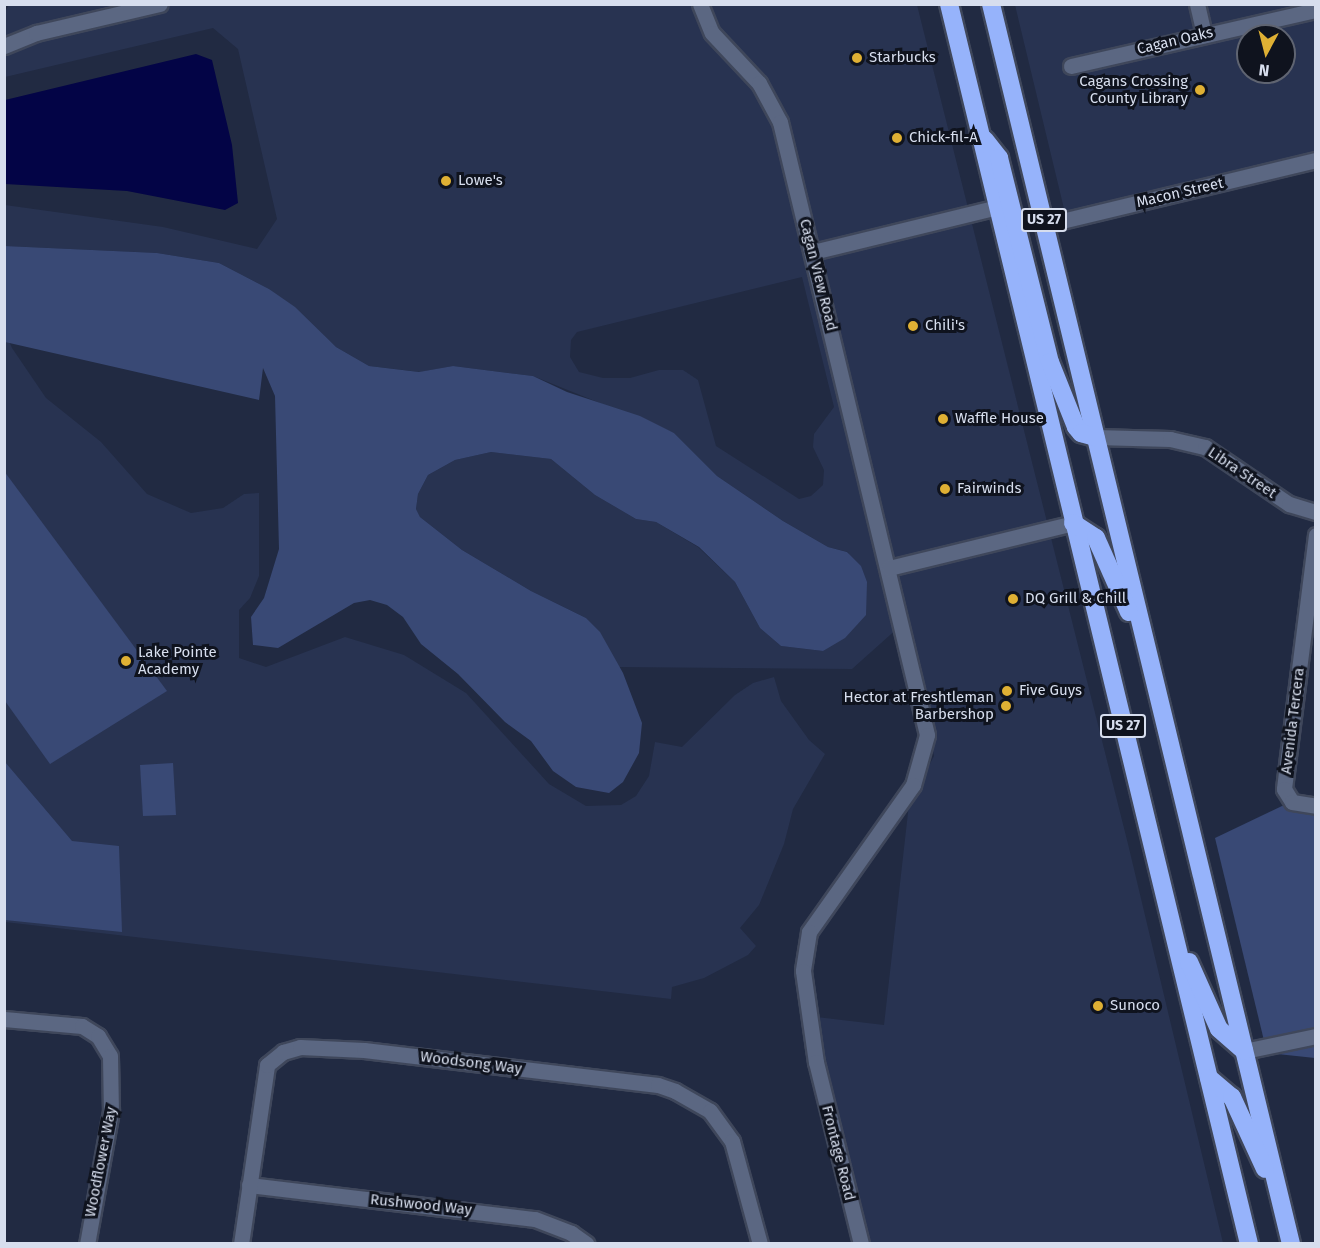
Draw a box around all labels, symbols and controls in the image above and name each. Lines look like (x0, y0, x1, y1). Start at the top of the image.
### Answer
street label: Cagan Oaks (1135, 23, 1215, 59)
north arrow (1236, 24, 1296, 84)
place label: Starbucks (869, 49, 936, 67)
marker: Starbucks (850, 51, 864, 65)
text: N (1258, 60, 1270, 80)
place label: Cagans Crossing County Library (1079, 72, 1188, 107)
marker: Cagans Crossing County Library (1193, 83, 1207, 97)
place label: Chick-fil-A (909, 129, 978, 147)
marker: Chick-fil-A (890, 131, 904, 145)
place label: Lowe's (458, 172, 503, 190)
marker: Lowe's (439, 174, 453, 188)
street label: Macon Street (1135, 174, 1225, 212)
road number: US 27 (1020, 209, 1068, 231)
street label: Cagan View Road (795, 217, 841, 333)
place label: Chili's (925, 317, 965, 335)
marker: Chili's (906, 319, 920, 333)
place label: Waffle House (955, 410, 1044, 428)
marker: Waffle House (936, 412, 950, 426)
street label: Libra Street (1204, 444, 1280, 502)
place label: Fairwinds (957, 480, 1021, 498)
marker: Fairwinds (938, 482, 952, 496)
place label: DQ Grill & Chill (1025, 590, 1126, 608)
marker: DQ Grill & Chill (1006, 592, 1020, 606)
place label: Lake Pointe Academy (138, 643, 217, 678)
marker: Lake Pointe Academy (119, 654, 133, 668)
street label: Avenida Tercera (1278, 667, 1308, 775)
place label: Five Guys (1019, 682, 1082, 700)
marker: Five Guys (1000, 684, 1014, 698)
place label: Hector at Freshtleman Barbershop (843, 688, 994, 723)
marker: Hector at Freshtleman Barbershop (999, 699, 1013, 713)
road number: US 27 (1099, 715, 1147, 737)
place label: Sunoco (1110, 997, 1160, 1015)
marker: Sunoco (1091, 999, 1105, 1013)
street label: Woodsong Way (419, 1048, 523, 1078)
street label: Frontage Road (817, 1104, 859, 1202)
street label: Woodflower Way (81, 1105, 121, 1219)
street label: Rushwood Way (369, 1191, 473, 1219)

